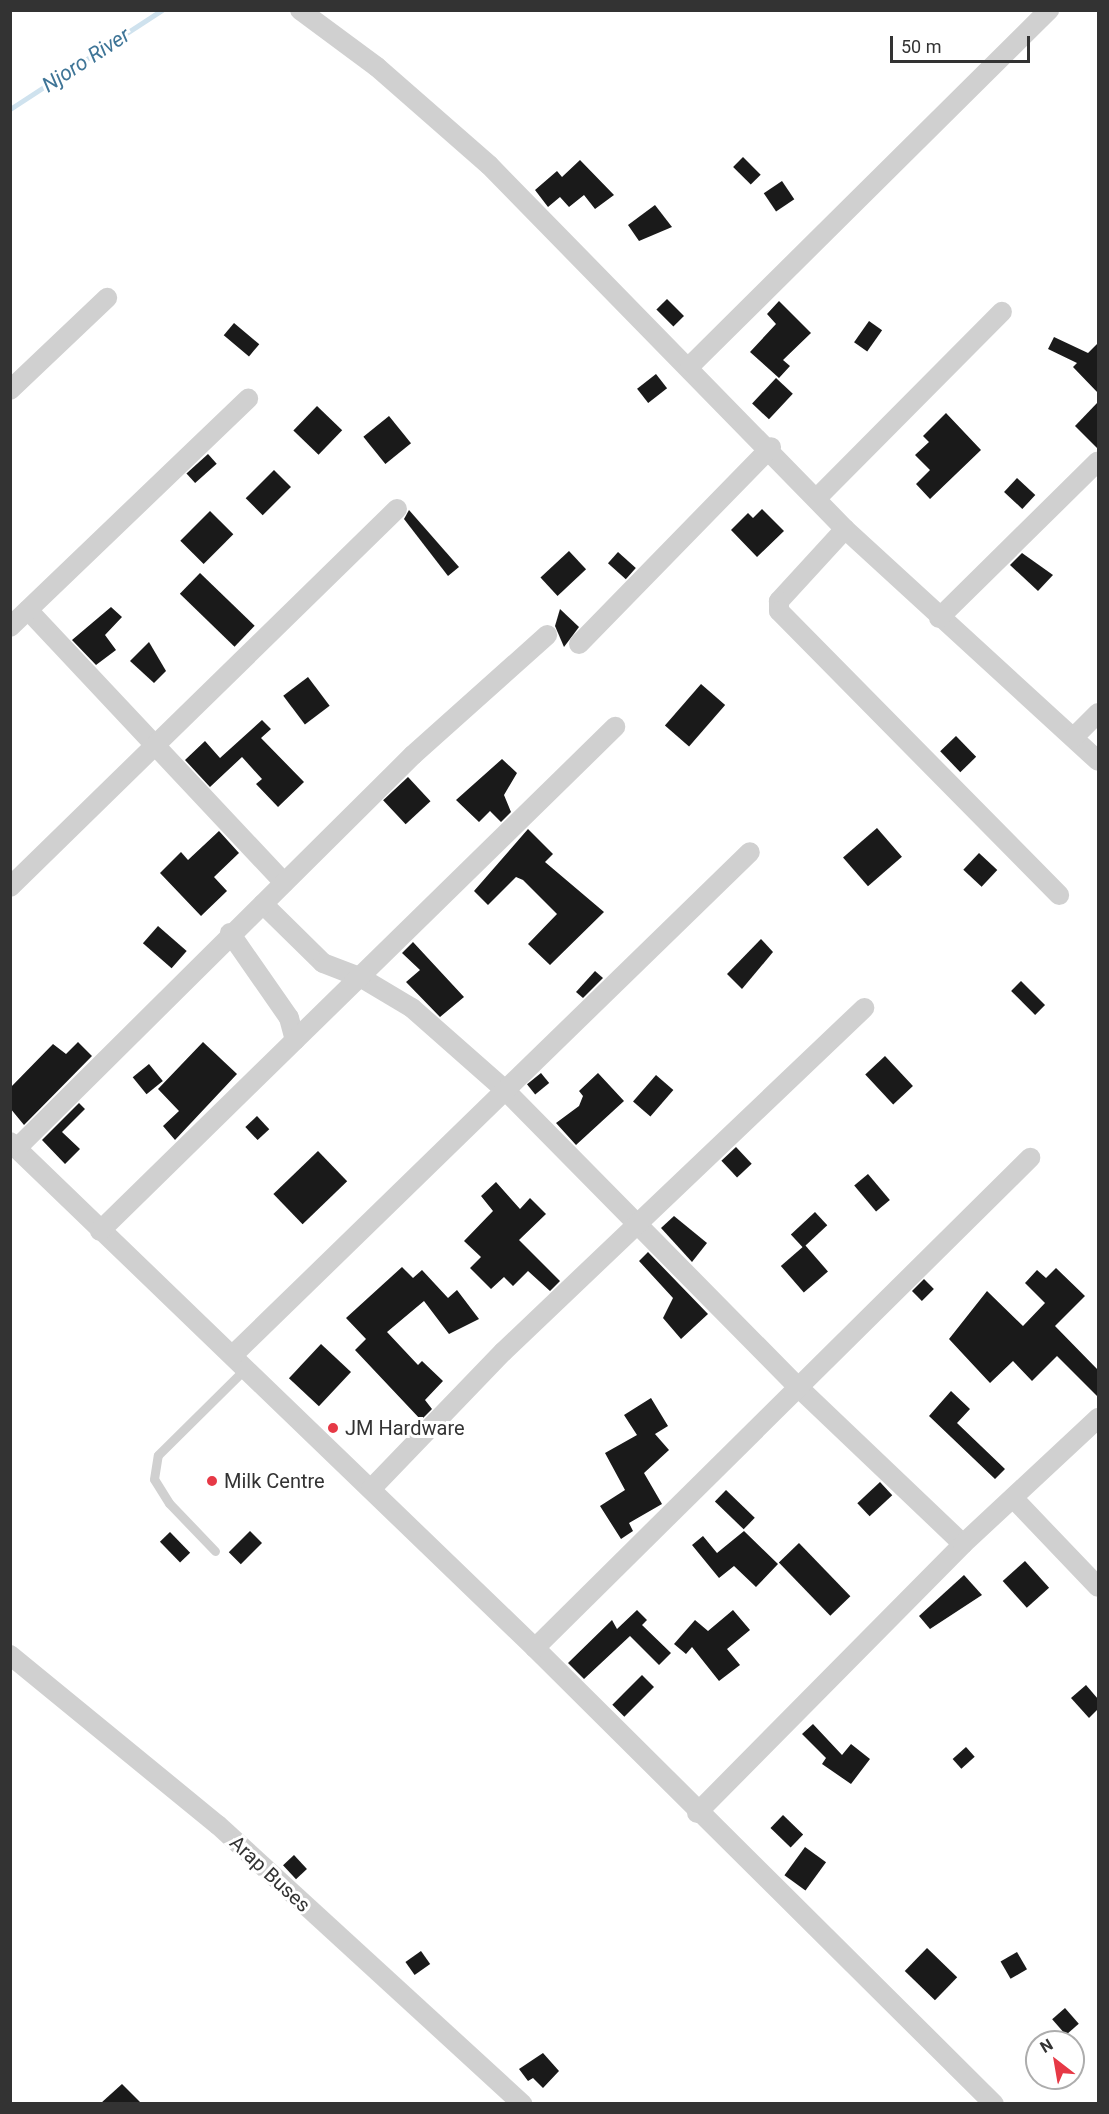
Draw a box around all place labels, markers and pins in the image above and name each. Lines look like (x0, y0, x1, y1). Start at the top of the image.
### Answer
place label: JM Hardware (345, 1416, 465, 1440)
marker: JM Hardware (326, 1421, 340, 1435)
place label: Milk Centre (224, 1469, 325, 1493)
marker: Milk Centre (205, 1474, 219, 1488)

